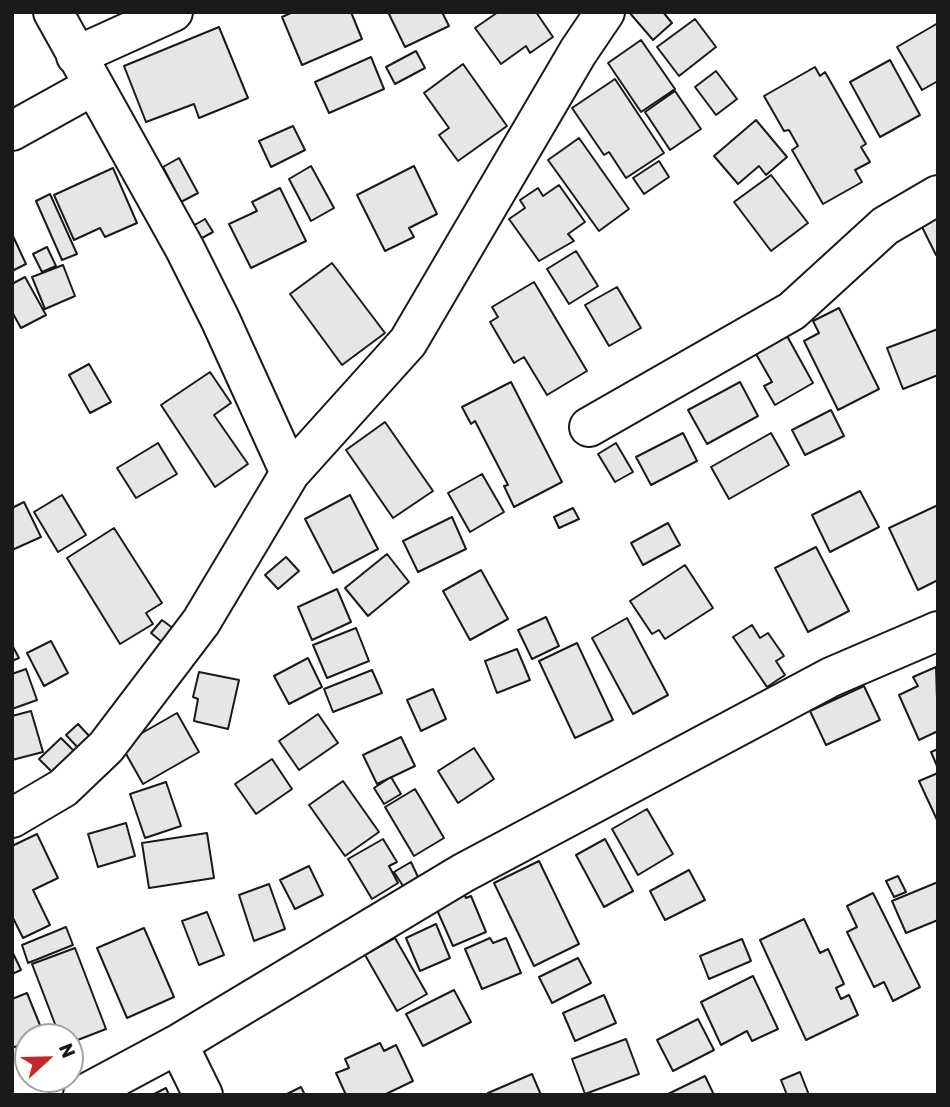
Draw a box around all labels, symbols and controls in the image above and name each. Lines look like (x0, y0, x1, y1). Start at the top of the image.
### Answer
north arrow (14, 1023, 84, 1093)
text: N (54, 1040, 80, 1061)

